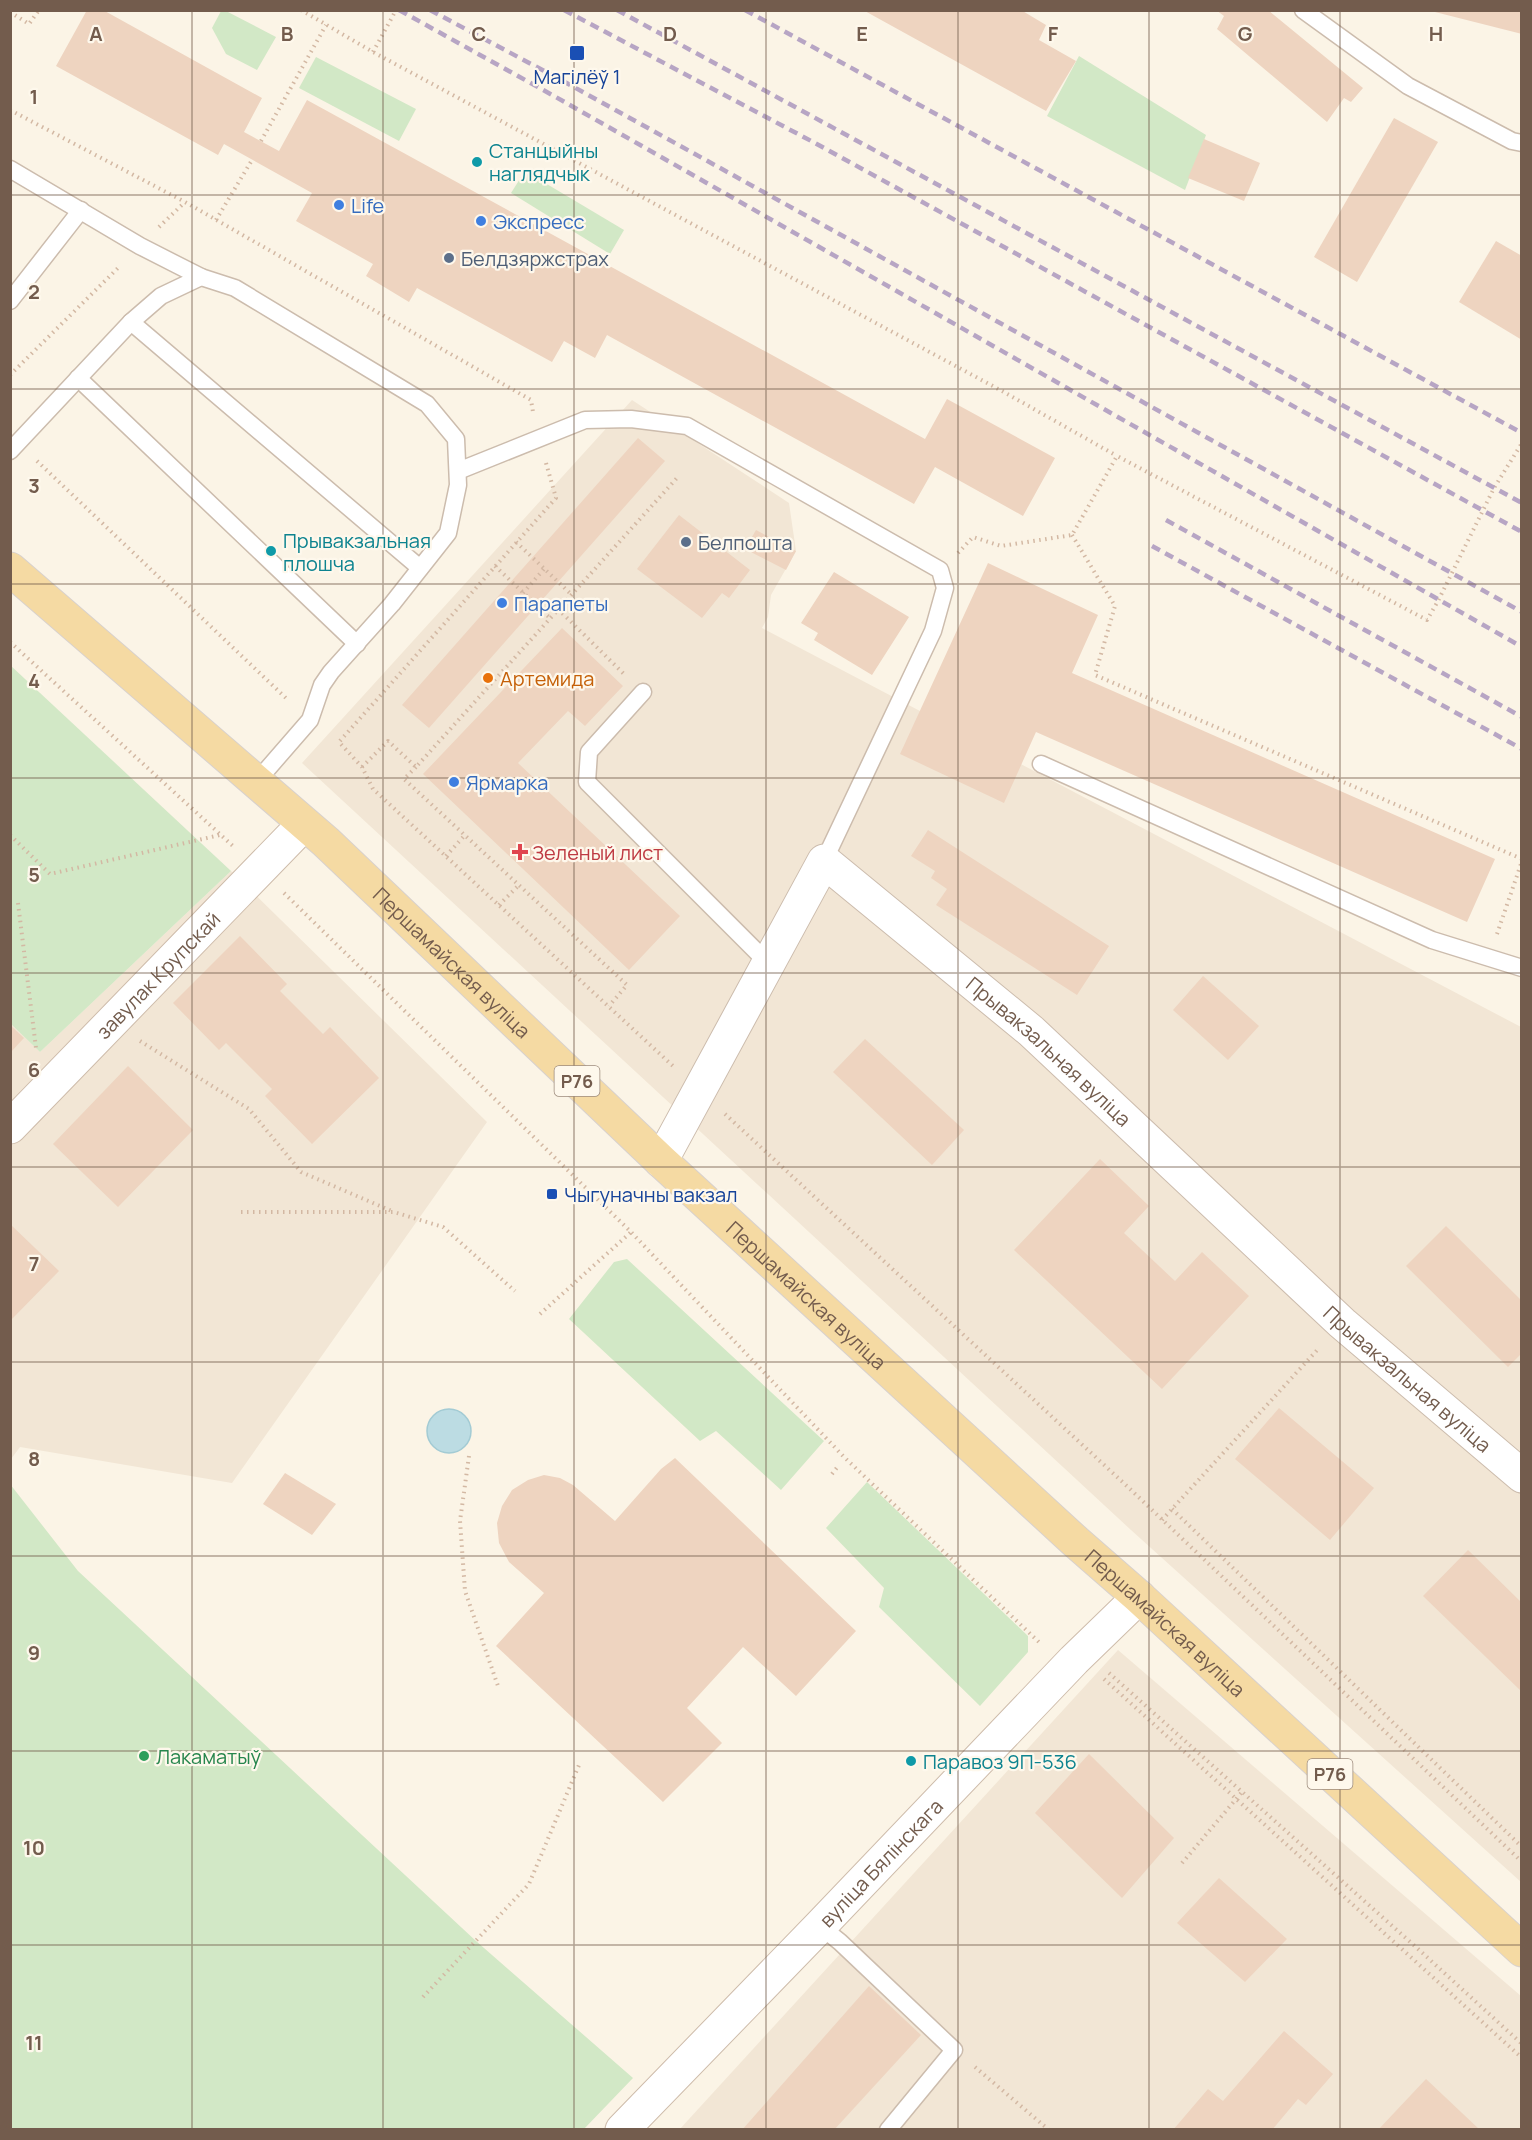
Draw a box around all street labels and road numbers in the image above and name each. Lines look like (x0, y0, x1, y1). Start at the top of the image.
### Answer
street label: Першамайская вуліца (368, 881, 537, 1044)
street label: завулак Крупскай (90, 905, 226, 1044)
street label: Прывакзальная вуліца (961, 970, 1137, 1132)
road number: Р76 (554, 1066, 600, 1096)
street label: Першамайская вуліца (721, 1215, 892, 1375)
street label: Прывакзальная вуліца (1318, 1299, 1497, 1458)
street label: Першамайская вуліца (1080, 1543, 1252, 1702)
road number: Р76 (1308, 1759, 1352, 1789)
street label: вуліца Бялінскага (813, 1793, 948, 1933)

